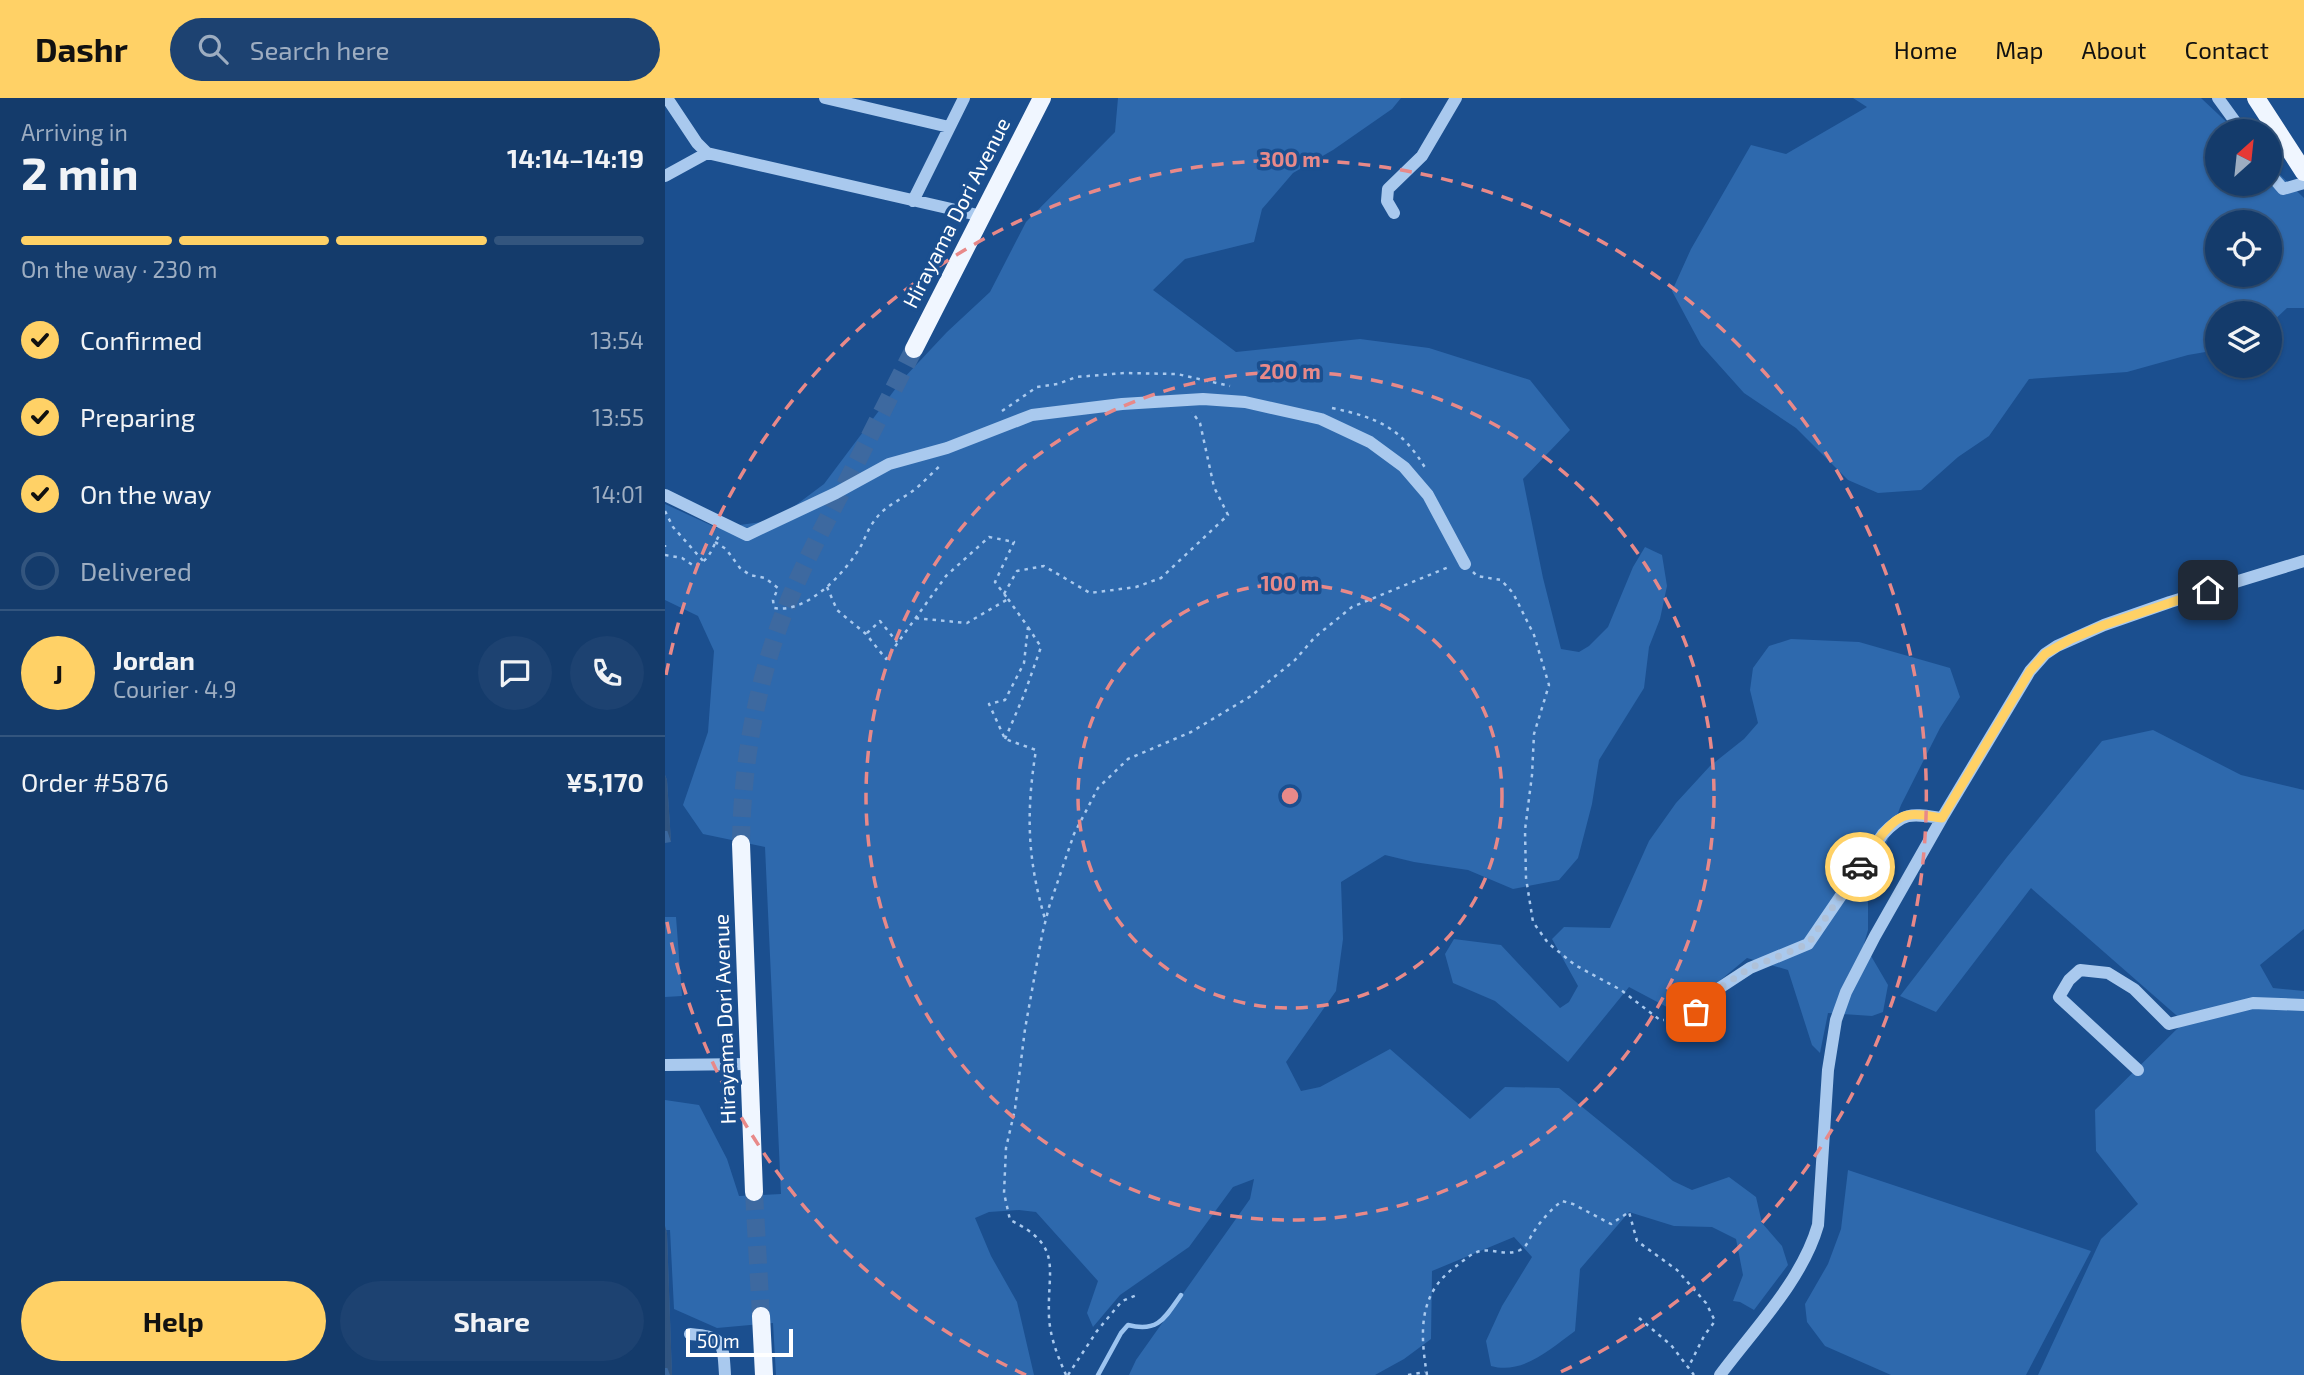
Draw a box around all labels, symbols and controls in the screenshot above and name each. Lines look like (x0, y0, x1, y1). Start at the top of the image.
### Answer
search box (170, 18, 660, 81)
text: Dashr (35, 29, 128, 69)
icon: search (194, 30, 232, 68)
text: Search here (250, 34, 389, 65)
text: Home (1894, 35, 1957, 64)
text: Map (1995, 35, 2043, 64)
text: About (2081, 35, 2147, 64)
text: Contact (2185, 35, 2269, 64)
street label: Hirayama Dori Avenue (897, 113, 1015, 312)
text: Arriving in (21, 118, 128, 146)
north arrow (2205, 119, 2282, 196)
map controls (2205, 119, 2282, 378)
text: 14:14–14:19 (507, 142, 644, 173)
text: 2 min (21, 144, 139, 199)
text: 300 m (1259, 146, 1321, 171)
button: locate (2205, 210, 2282, 287)
text: On the way · 230 m (21, 255, 217, 283)
button: layers (2205, 301, 2282, 378)
icon: check (21, 321, 59, 359)
text: Confirmed (80, 324, 203, 355)
text: 13:54 (590, 326, 644, 354)
text: 200 m (1259, 358, 1321, 383)
icon: check (21, 398, 59, 436)
text: Preparing (80, 401, 195, 432)
text: 13:55 (592, 403, 644, 431)
icon: check (21, 475, 59, 513)
text: On the way (80, 478, 211, 509)
text: 14:01 (592, 480, 644, 508)
text: Delivered (80, 555, 192, 586)
pin (2178, 560, 2238, 620)
text: 100 m (1261, 570, 1319, 595)
icon: home (2189, 571, 2227, 609)
button: chat (478, 636, 552, 710)
button: phone (570, 636, 644, 710)
text: Jordan (113, 644, 195, 675)
text: J (53, 658, 63, 689)
text: Courier · 4.9 (113, 675, 237, 703)
text: Order #5876 (21, 766, 169, 797)
text: ¥5,170 (566, 766, 644, 797)
centre of rings (1278, 784, 1302, 808)
courier (1825, 832, 1895, 902)
icon: car (1841, 848, 1879, 886)
street label: Hirayama Dori Avenue (707, 913, 740, 1125)
pin (1666, 982, 1726, 1042)
icon: bag (1677, 993, 1715, 1031)
button: Help (21, 1281, 326, 1361)
button: Share (340, 1281, 644, 1361)
scale bar (686, 1326, 793, 1358)
text: 50 m (697, 1329, 740, 1352)

